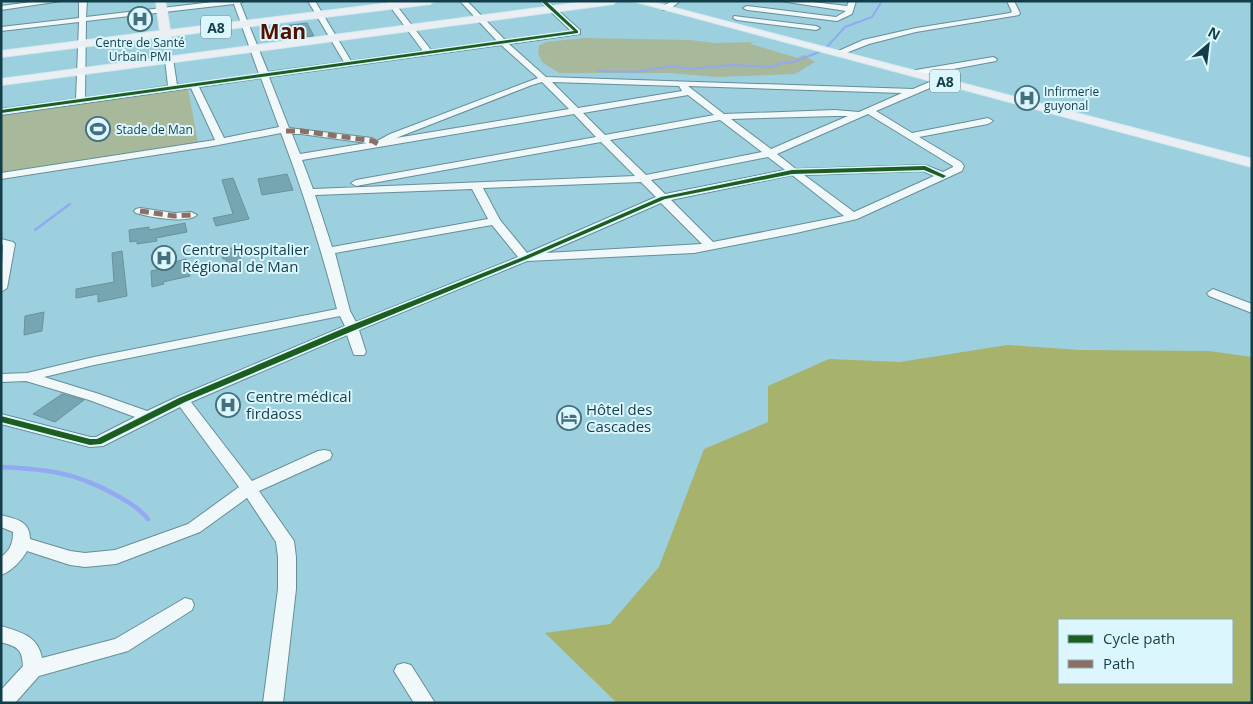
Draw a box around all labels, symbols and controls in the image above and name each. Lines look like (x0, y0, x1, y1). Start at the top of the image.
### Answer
hospital icon: Centre de Santé Urbain PMI (127, 6, 153, 32)
road number: A8 (201, 16, 231, 38)
district label: Man (260, 17, 306, 45)
north arrow (1183, 20, 1233, 70)
text: N (1205, 22, 1224, 44)
place label: Centre de Santé Urbain PMI (95, 34, 185, 65)
road number: A8 (930, 70, 960, 92)
place label: Infirmerie guyonal (1044, 83, 1099, 114)
hospital icon: Infirmerie guyonal (1014, 85, 1040, 111)
sports icon: Stade de Man (85, 116, 111, 142)
place label: Stade de Man (116, 121, 193, 138)
place label: Centre Hospitalier Régional de Man (182, 239, 309, 276)
hospital icon: Centre Hospitalier Régional de Man (151, 245, 177, 271)
place label: Centre médical firdaoss (246, 386, 351, 423)
hospital icon: Centre médical firdaoss (215, 392, 241, 418)
place label: Hôtel des Cascades (586, 399, 652, 436)
hotel icon: Hôtel des Cascades (556, 405, 582, 431)
legend (1058, 619, 1233, 684)
text: Cycle path (1103, 628, 1175, 648)
text: Path (1103, 653, 1135, 673)

